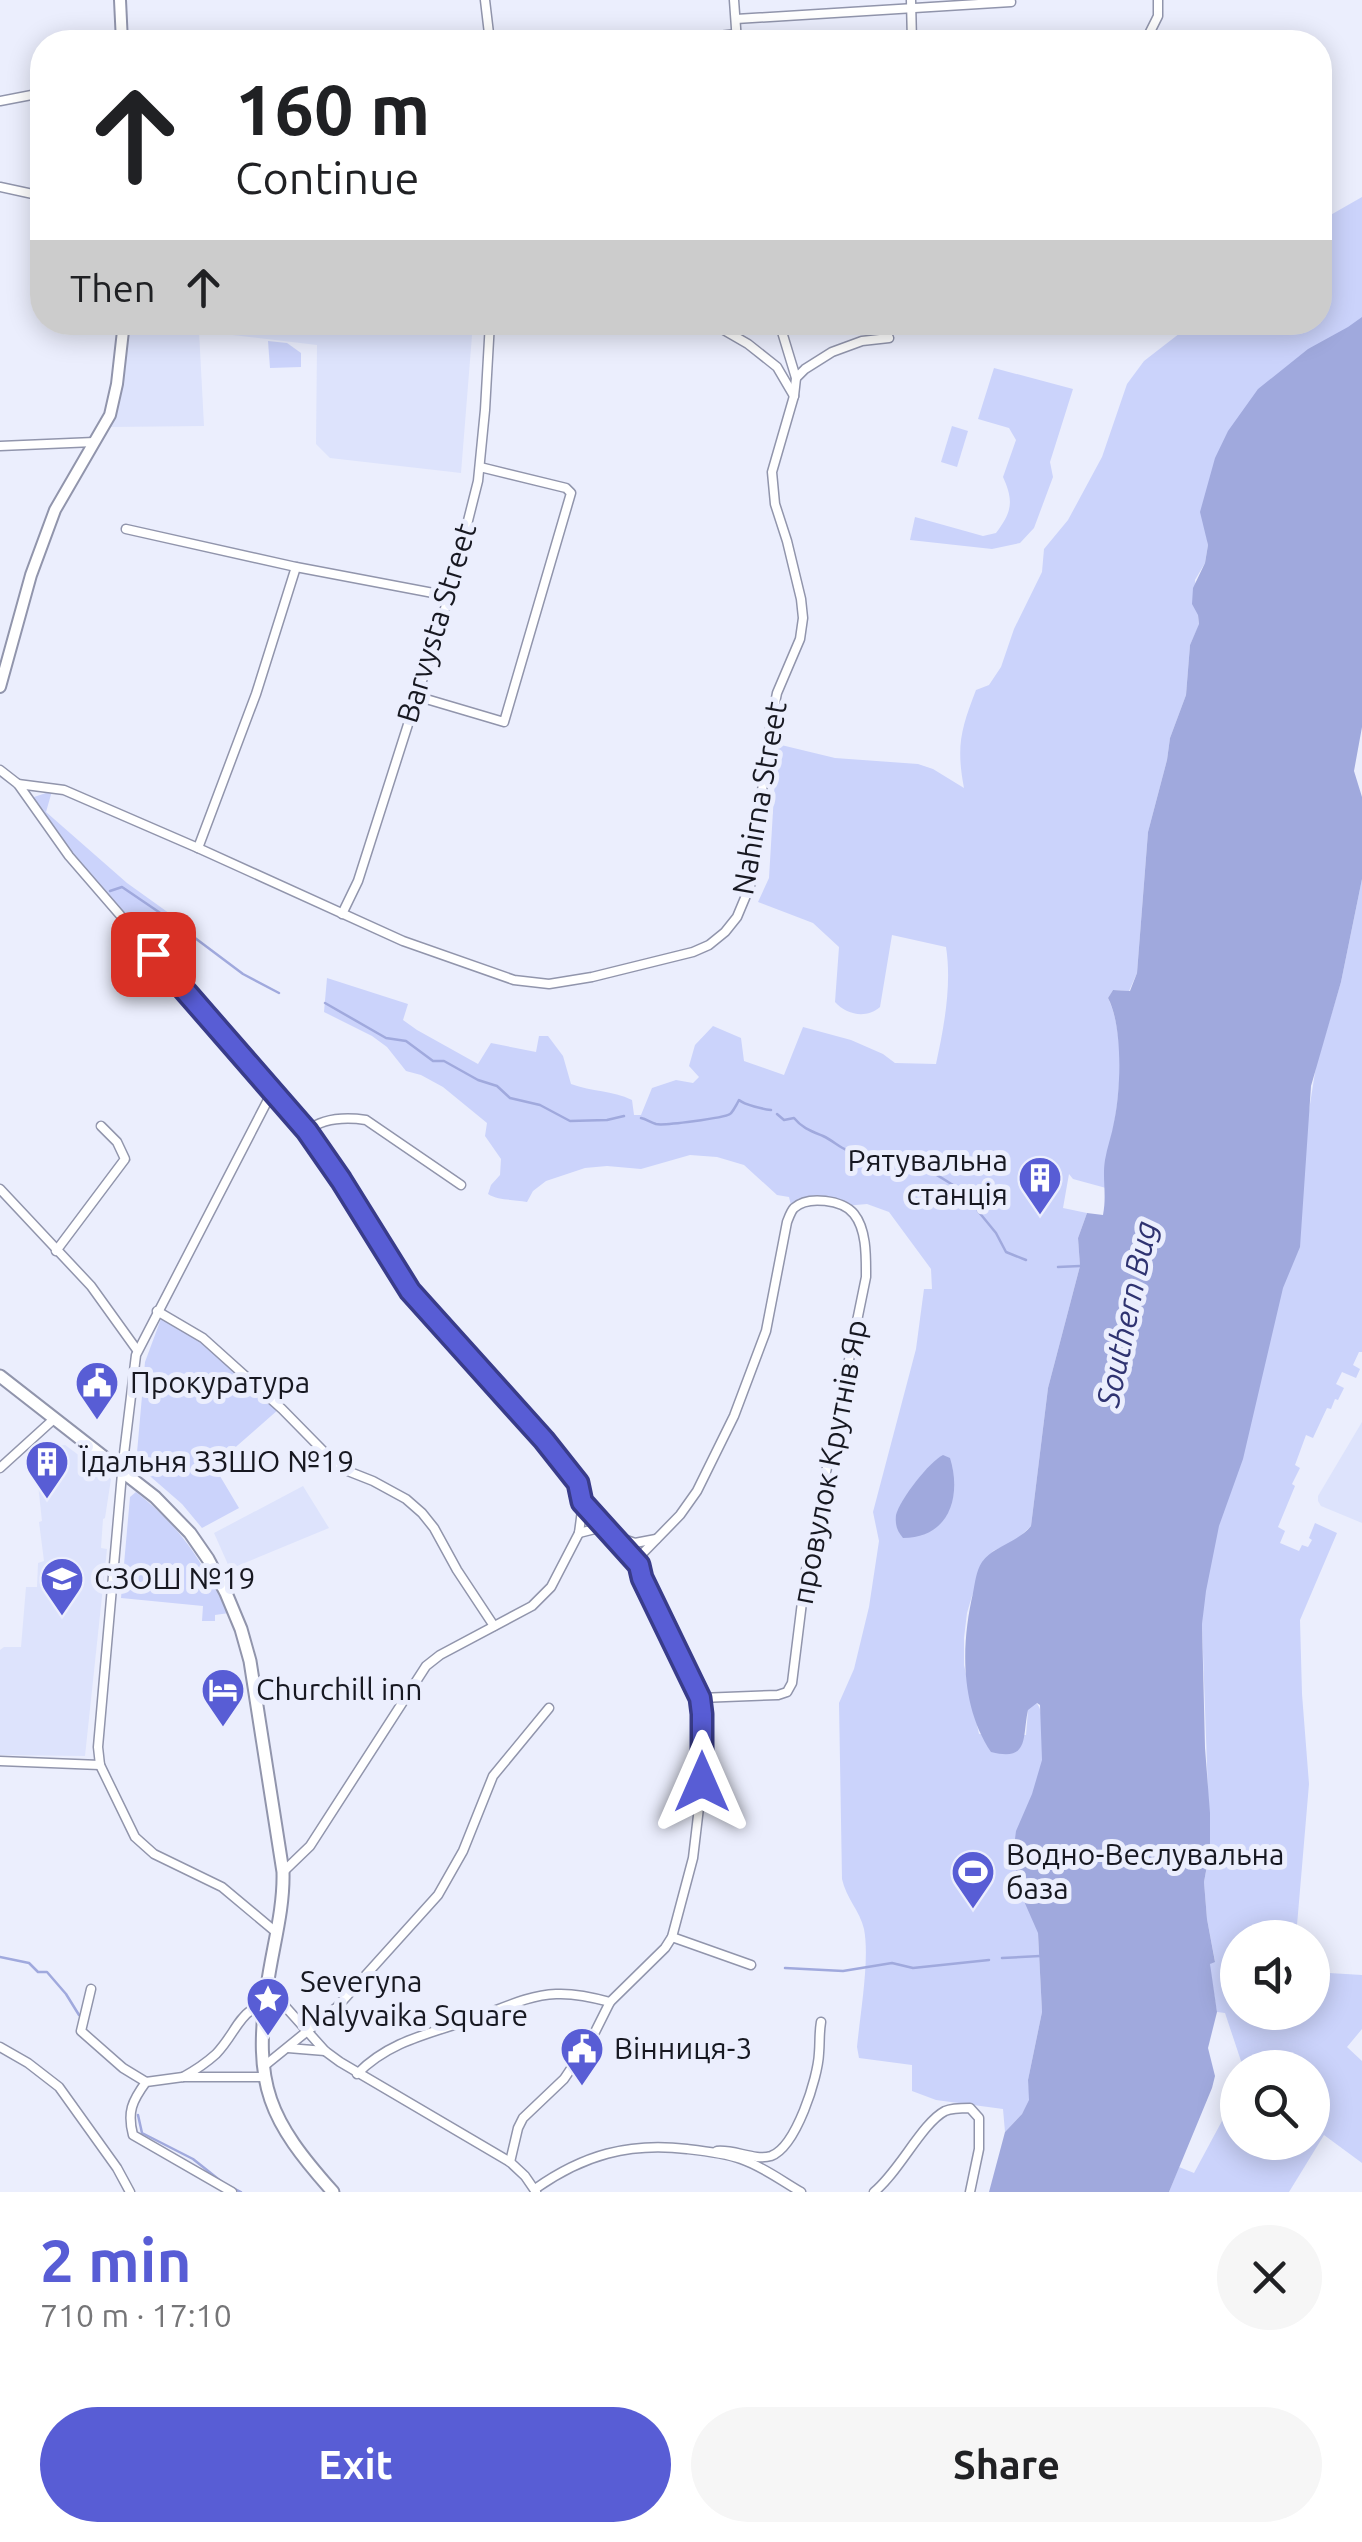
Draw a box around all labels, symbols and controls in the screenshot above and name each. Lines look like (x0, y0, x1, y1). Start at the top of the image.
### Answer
icon: ahead (70, 70, 200, 200)
text: 160 m (235, 70, 430, 148)
text: Continue (235, 152, 419, 203)
icon: ahead (176, 260, 231, 315)
text: Then (70, 267, 156, 309)
street label: Barvysta Street (390, 519, 483, 727)
street label: Nahirna Street (725, 698, 793, 897)
pin (111, 912, 196, 997)
icon: arrive (126, 927, 181, 982)
place label: Рятувальна станція (847, 1143, 1008, 1211)
building icon: Рятувальна станція (1017, 1155, 1063, 1216)
water label: Southern Bug (1089, 1218, 1163, 1411)
street label: провулок Крутнів Яр (785, 1317, 873, 1607)
public building icon: Прокуратура (74, 1360, 120, 1421)
place label: Прокуратура (130, 1365, 310, 1399)
building icon: Їдальня ЗЗШО №19 (24, 1439, 70, 1500)
place label: Їдальня ЗЗШО №19 (79, 1444, 354, 1478)
school or university icon: СЗОШ №19 (39, 1556, 85, 1617)
place label: СЗОШ №19 (94, 1561, 255, 1595)
hotel icon: Churchill inn (200, 1667, 246, 1728)
place label: Churchill inn (256, 1672, 423, 1706)
position arrow (650, 1730, 754, 1834)
place label: Водно-Веслувальна база (1006, 1837, 1285, 1905)
sports icon: Водно-Веслувальна база (950, 1849, 996, 1910)
map controls (1220, 1920, 1330, 2160)
button: sound (1220, 1920, 1330, 2030)
place label: Severyna Nalyvaika Square (300, 1964, 528, 2032)
place icon: Severyna Nalyvaika Square (245, 1976, 291, 2037)
public building icon: Вінниця-3 (559, 2026, 605, 2087)
place label: Вінниця-3 (614, 2031, 752, 2065)
button: search (1220, 2050, 1330, 2160)
button: close (1217, 2225, 1322, 2330)
text: 2 min (40, 2226, 192, 2293)
text: 710 m · 17:10 (40, 2297, 232, 2333)
button: Exit (40, 2407, 671, 2522)
button: Share (691, 2407, 1322, 2522)

